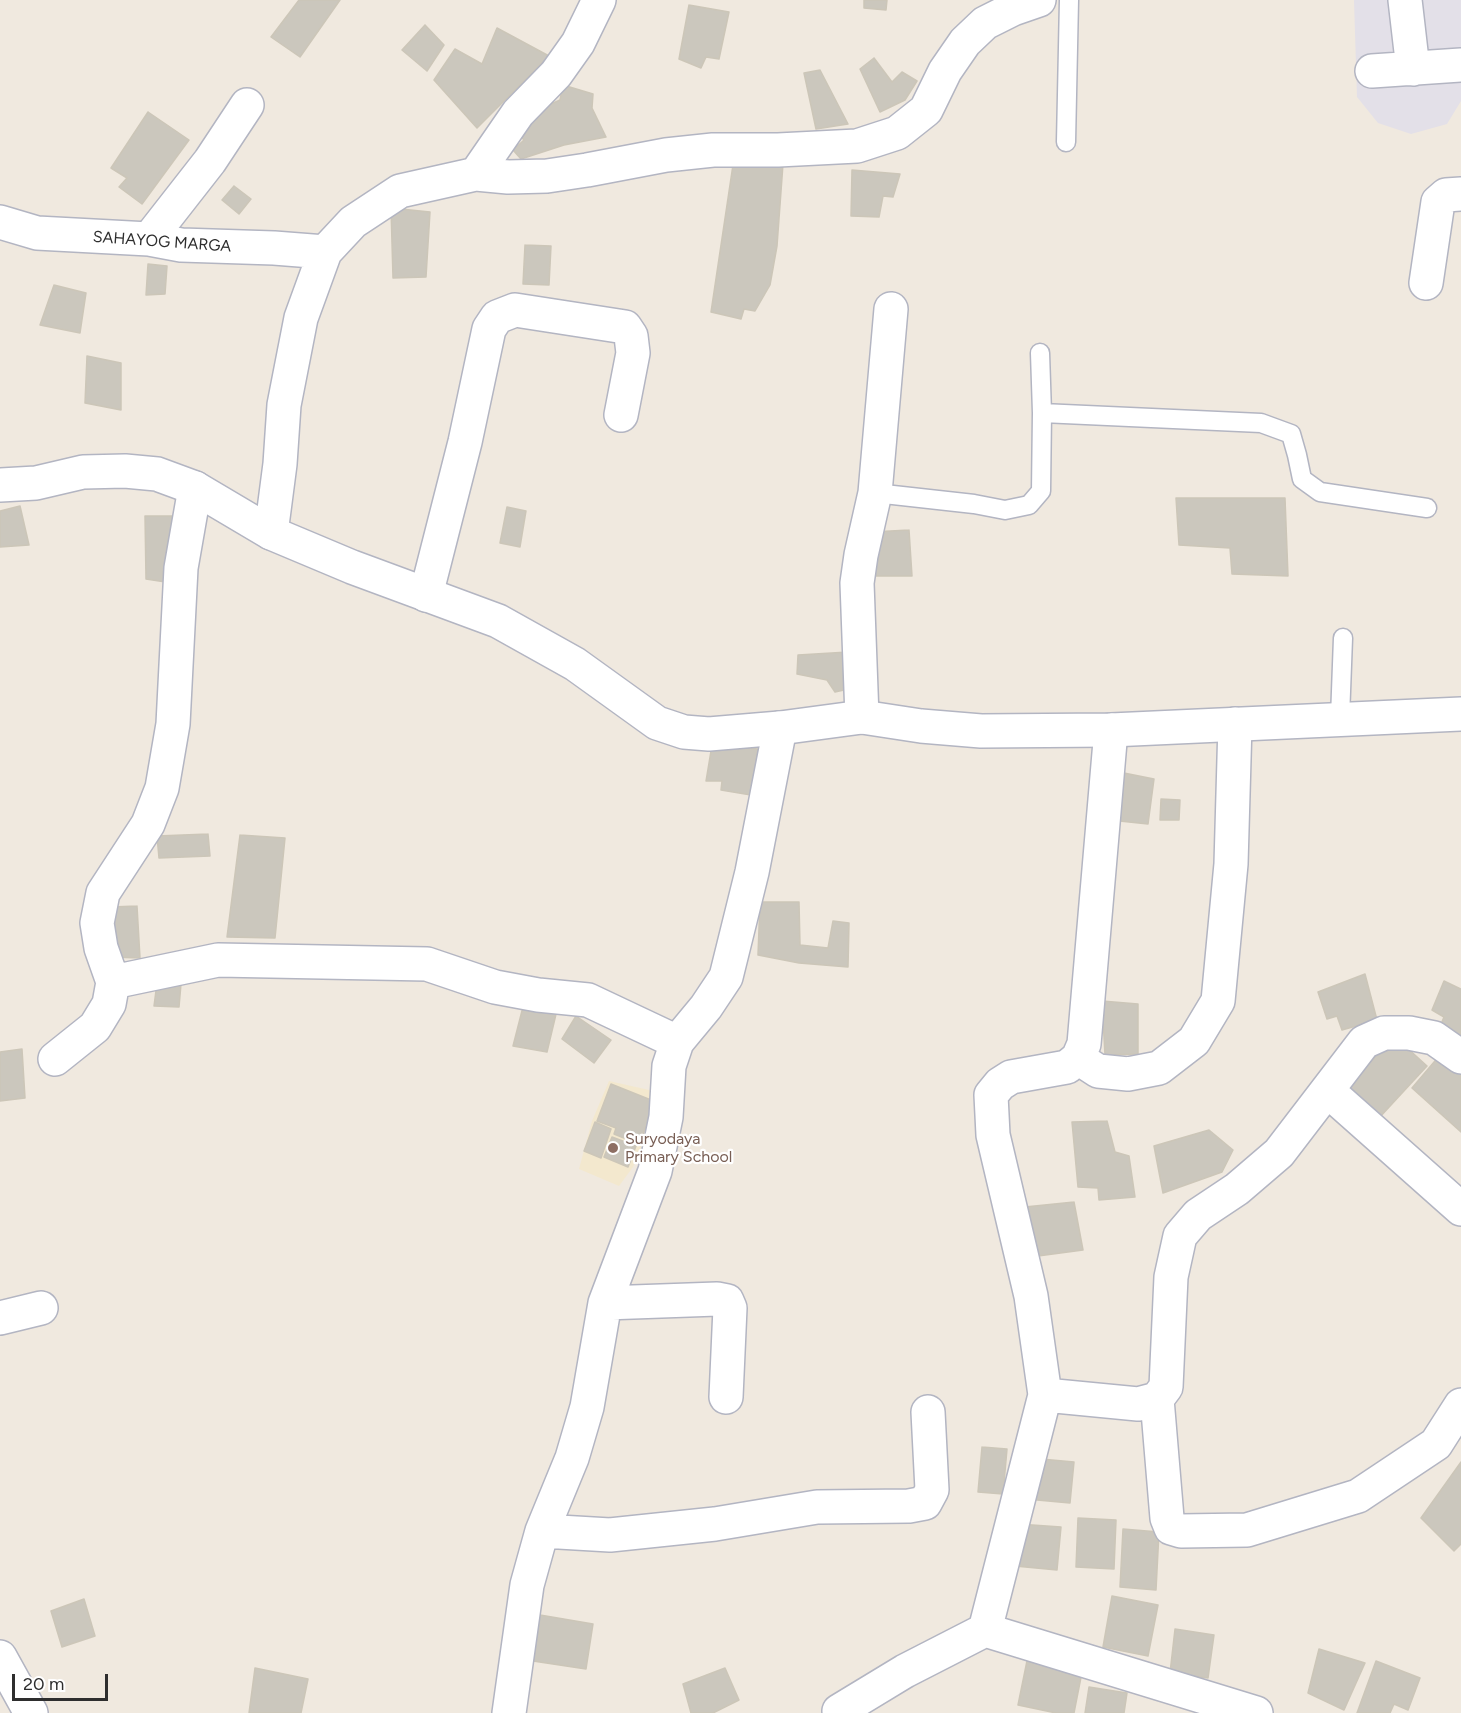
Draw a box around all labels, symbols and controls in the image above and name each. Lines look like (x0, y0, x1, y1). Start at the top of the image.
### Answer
street label: SAHAYOG MARGA (92, 228, 232, 256)
place label: Suryodaya Primary School (625, 1129, 732, 1167)
marker: Suryodaya Primary School (606, 1141, 620, 1155)
scale bar (15, 1662, 111, 1700)
text: 20 m (23, 1673, 64, 1695)

